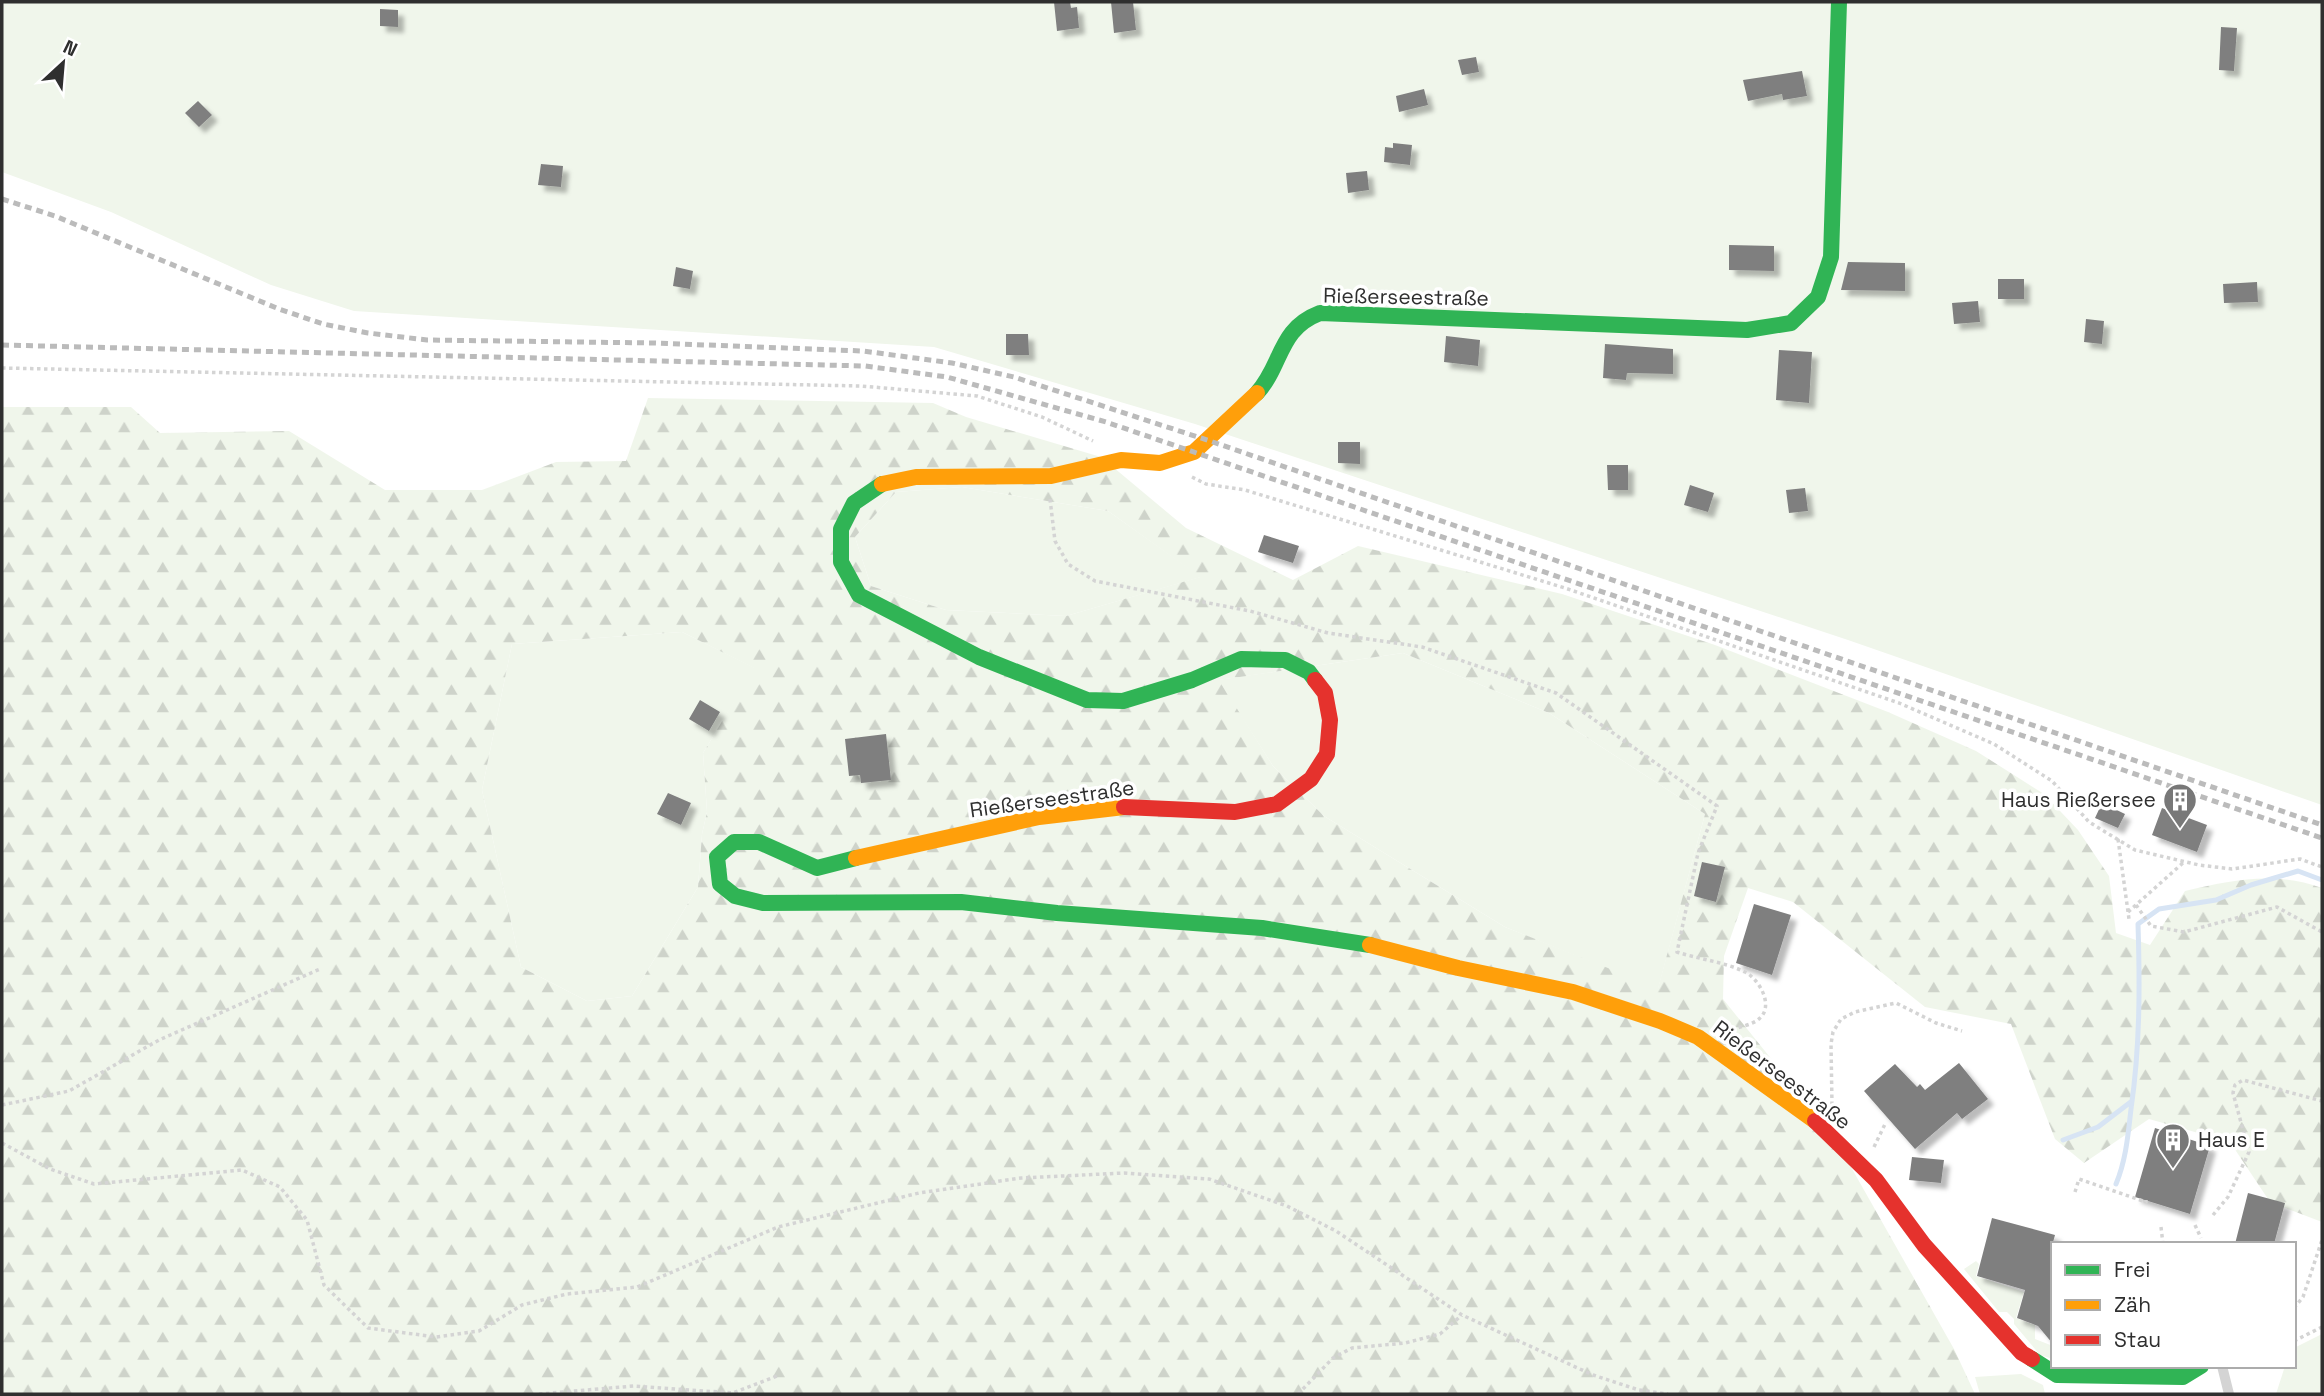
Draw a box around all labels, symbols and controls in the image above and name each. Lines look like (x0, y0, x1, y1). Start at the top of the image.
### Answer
north arrow (28, 28, 98, 98)
text: N (59, 34, 81, 62)
street label: Rießerseestraße (1323, 282, 1489, 311)
street label: Rießerseestraße (968, 774, 1136, 823)
building icon: Haus Rießersee (2161, 781, 2199, 830)
place label: Haus Rießersee (2001, 786, 2156, 813)
street label: Rießerseestraße (1708, 1014, 1857, 1135)
building icon: Haus E (2154, 1121, 2192, 1170)
place label: Haus E (2198, 1126, 2265, 1153)
legend (2051, 1242, 2296, 1368)
text: Frei (2114, 1256, 2150, 1283)
text: Zäh (2114, 1291, 2151, 1318)
text: Stau (2114, 1326, 2161, 1353)

